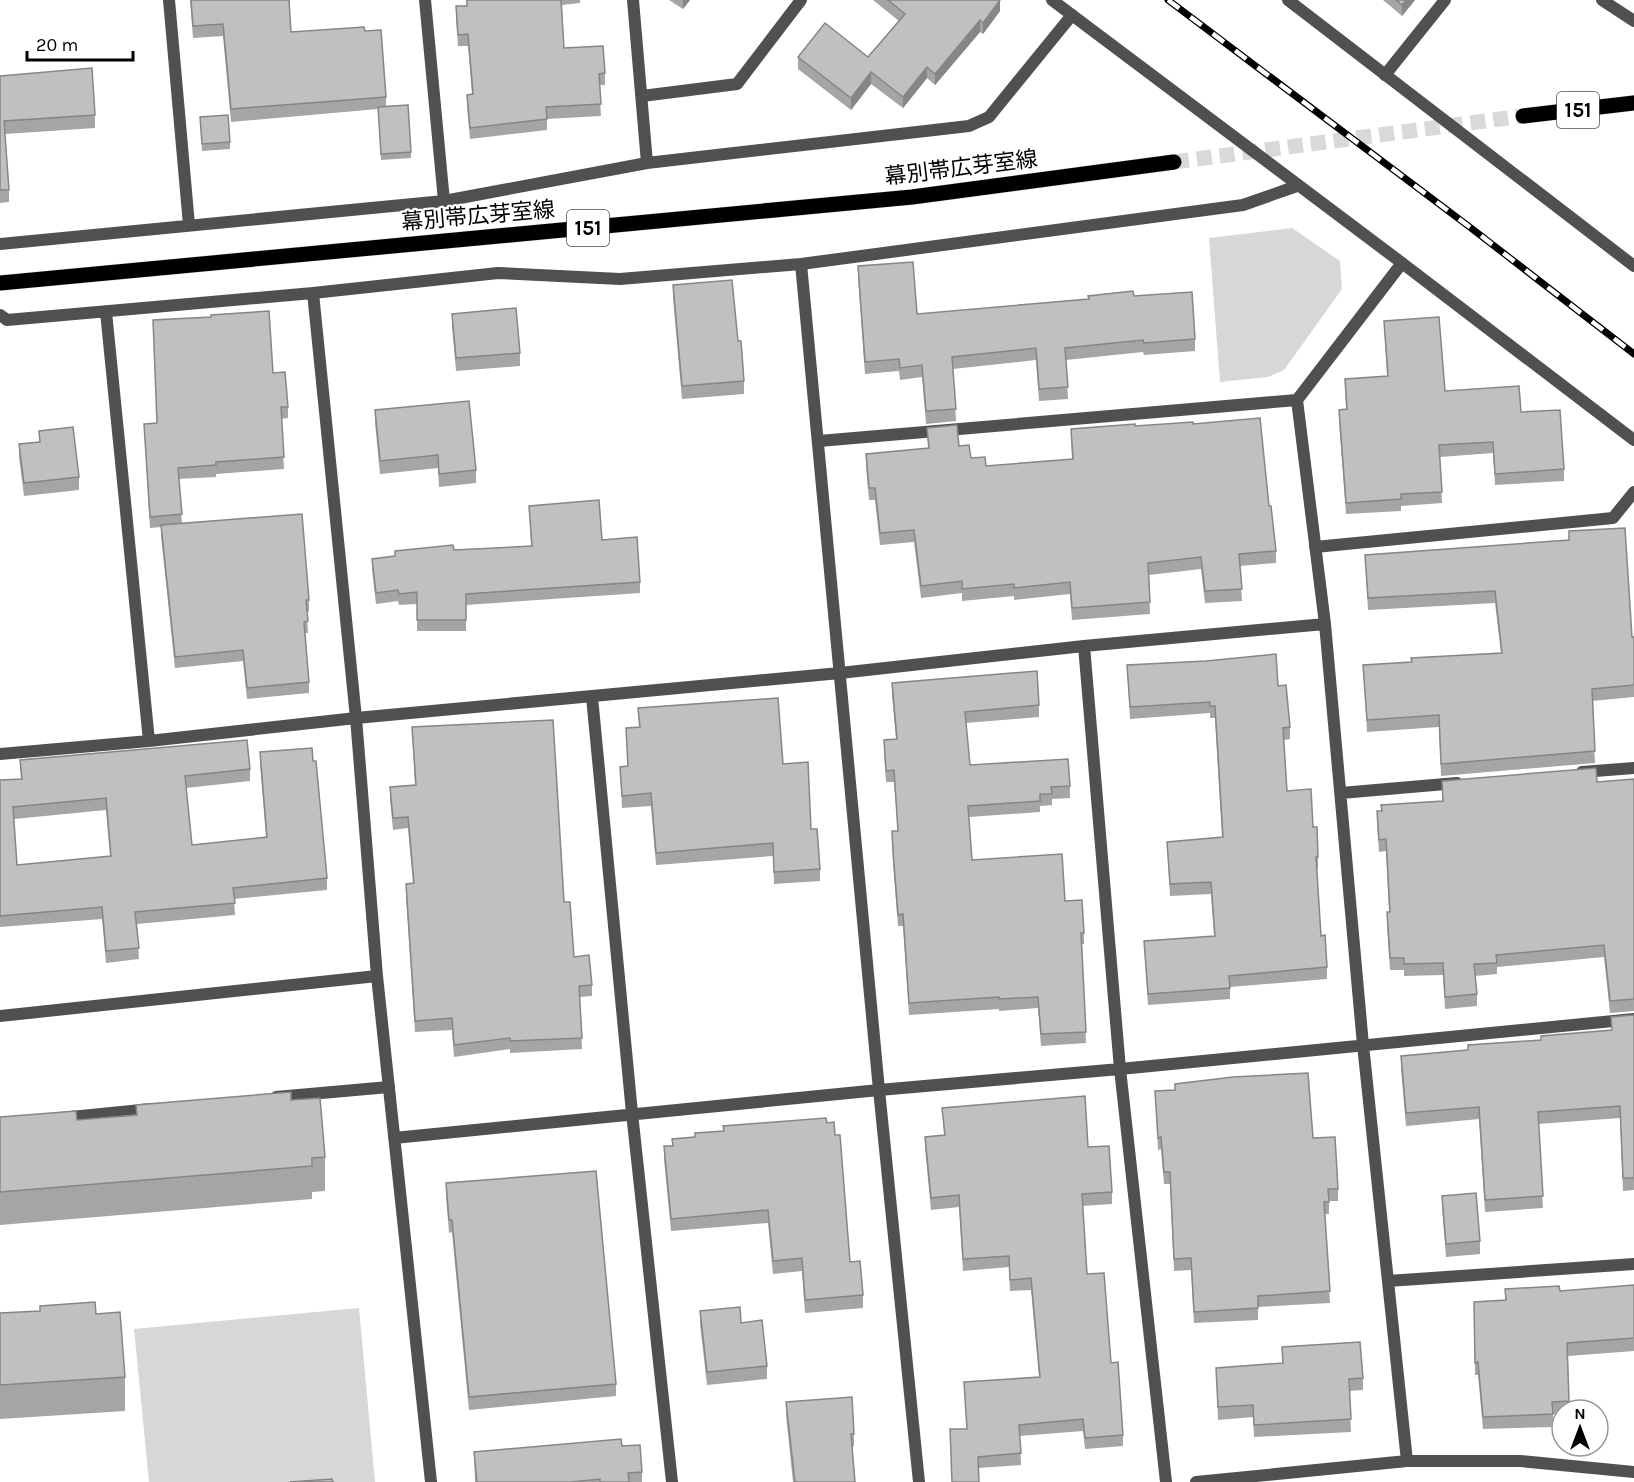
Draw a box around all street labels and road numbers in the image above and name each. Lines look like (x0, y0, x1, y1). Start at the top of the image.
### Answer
road number: 151 (1557, 92, 1599, 128)
street label: 幕別帯広芽室線 (883, 146, 1039, 190)
street label: 幕別帯広芽室線 (400, 196, 556, 236)
road number: 151 (567, 210, 609, 246)

